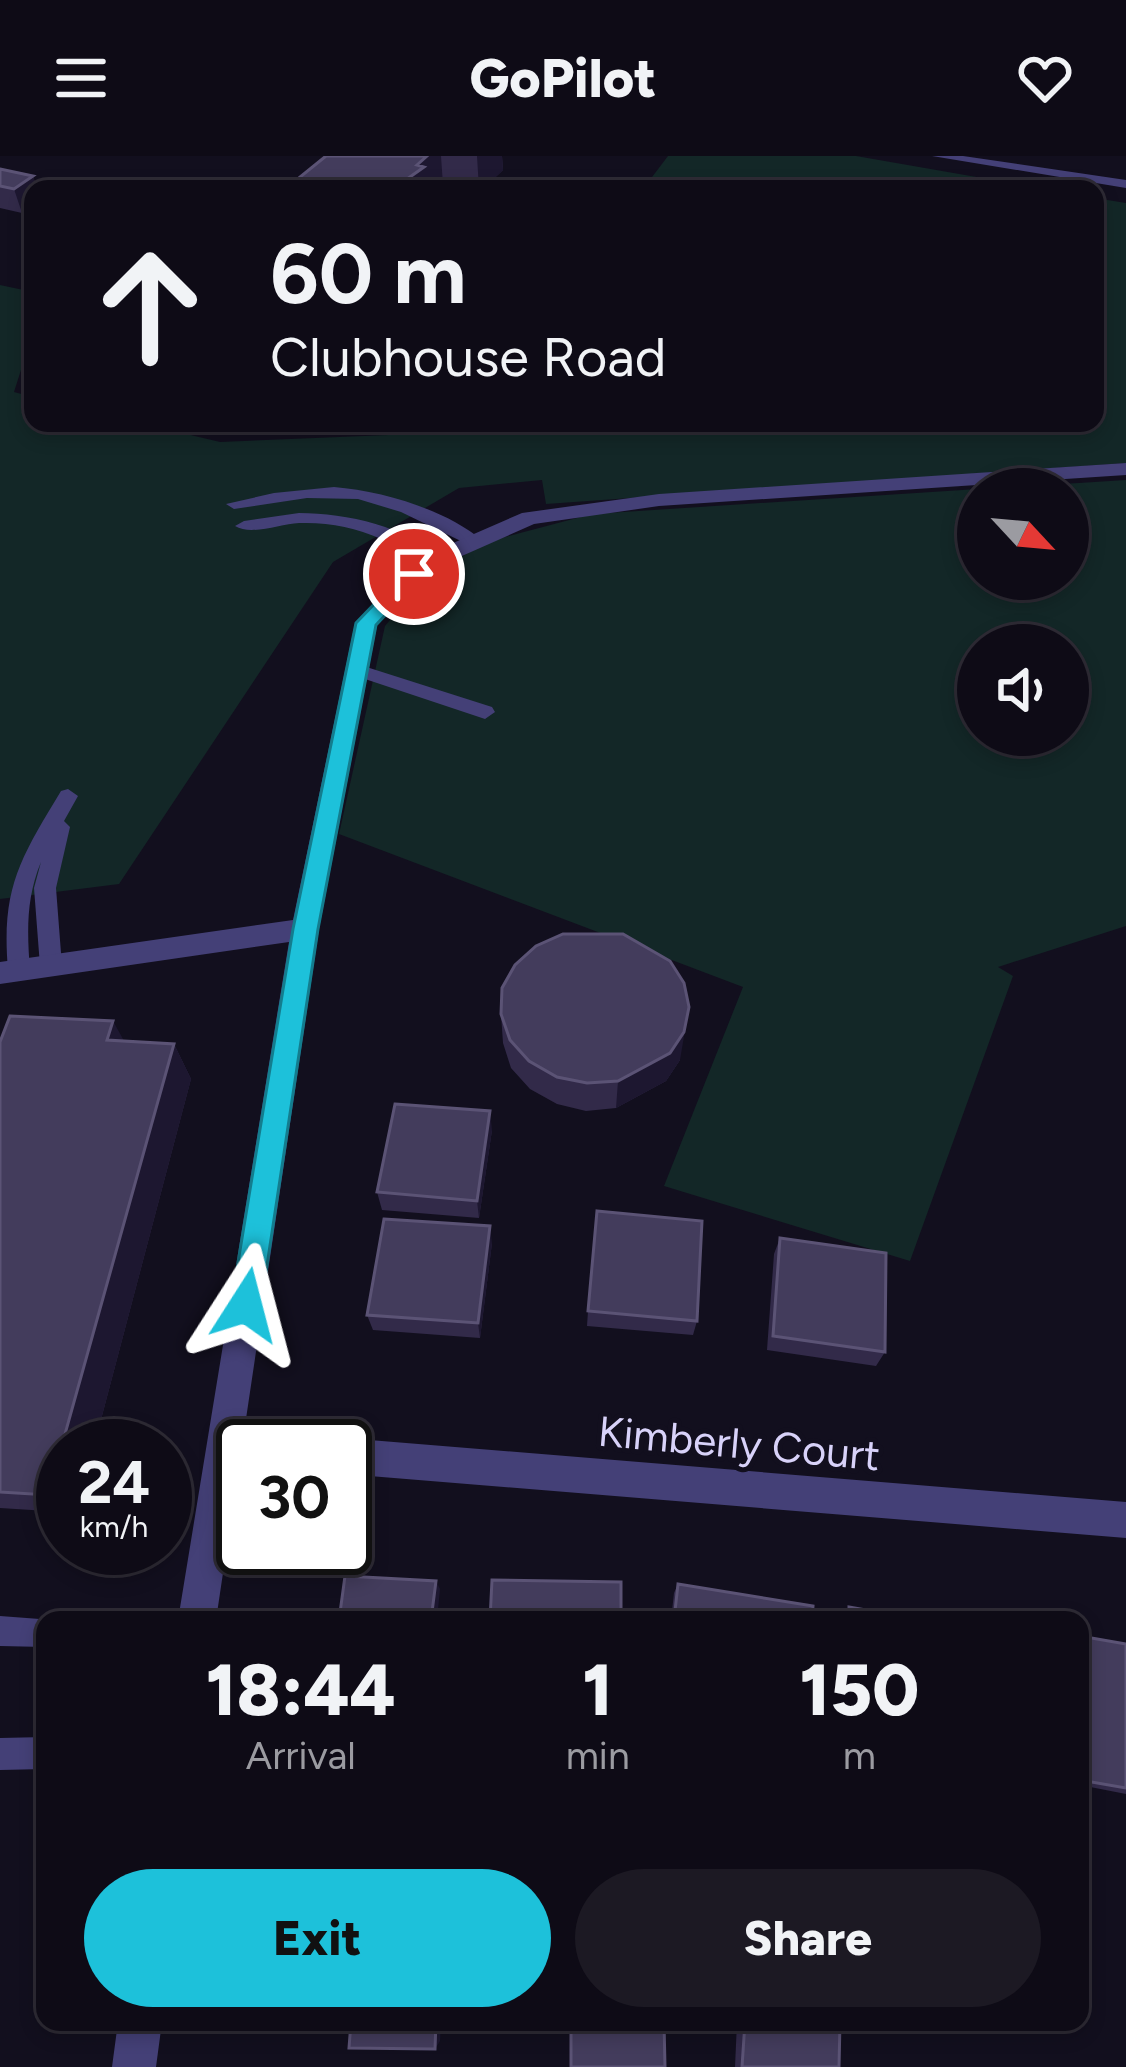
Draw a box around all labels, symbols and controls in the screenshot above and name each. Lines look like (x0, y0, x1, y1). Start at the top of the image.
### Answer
icon: menu (48, 45, 114, 111)
icon: heart (1012, 45, 1078, 111)
text: GoPilot (470, 46, 656, 111)
text: 60 m (270, 223, 466, 324)
icon: ahead (72, 228, 228, 384)
text: Clubhouse Road (270, 325, 666, 390)
north arrow (957, 468, 1089, 600)
map controls (957, 468, 1089, 756)
pin (363, 523, 465, 625)
icon: arrive (381, 541, 447, 607)
button: sound (957, 624, 1089, 756)
position arrow (183, 1242, 309, 1368)
street label: Kimberly Court (596, 1406, 882, 1481)
speed limit sign: 30 (216, 1419, 372, 1575)
text: 24 (78, 1446, 150, 1518)
text: km/h (80, 1508, 148, 1545)
text: 18:44 (206, 1647, 396, 1733)
text: 1 (582, 1647, 613, 1733)
text: 150 (800, 1647, 919, 1733)
text: Arrival (246, 1732, 356, 1779)
text: min (566, 1732, 630, 1779)
text: m (843, 1732, 876, 1779)
button: Exit (84, 1869, 551, 2007)
button: Share (575, 1869, 1041, 2007)

